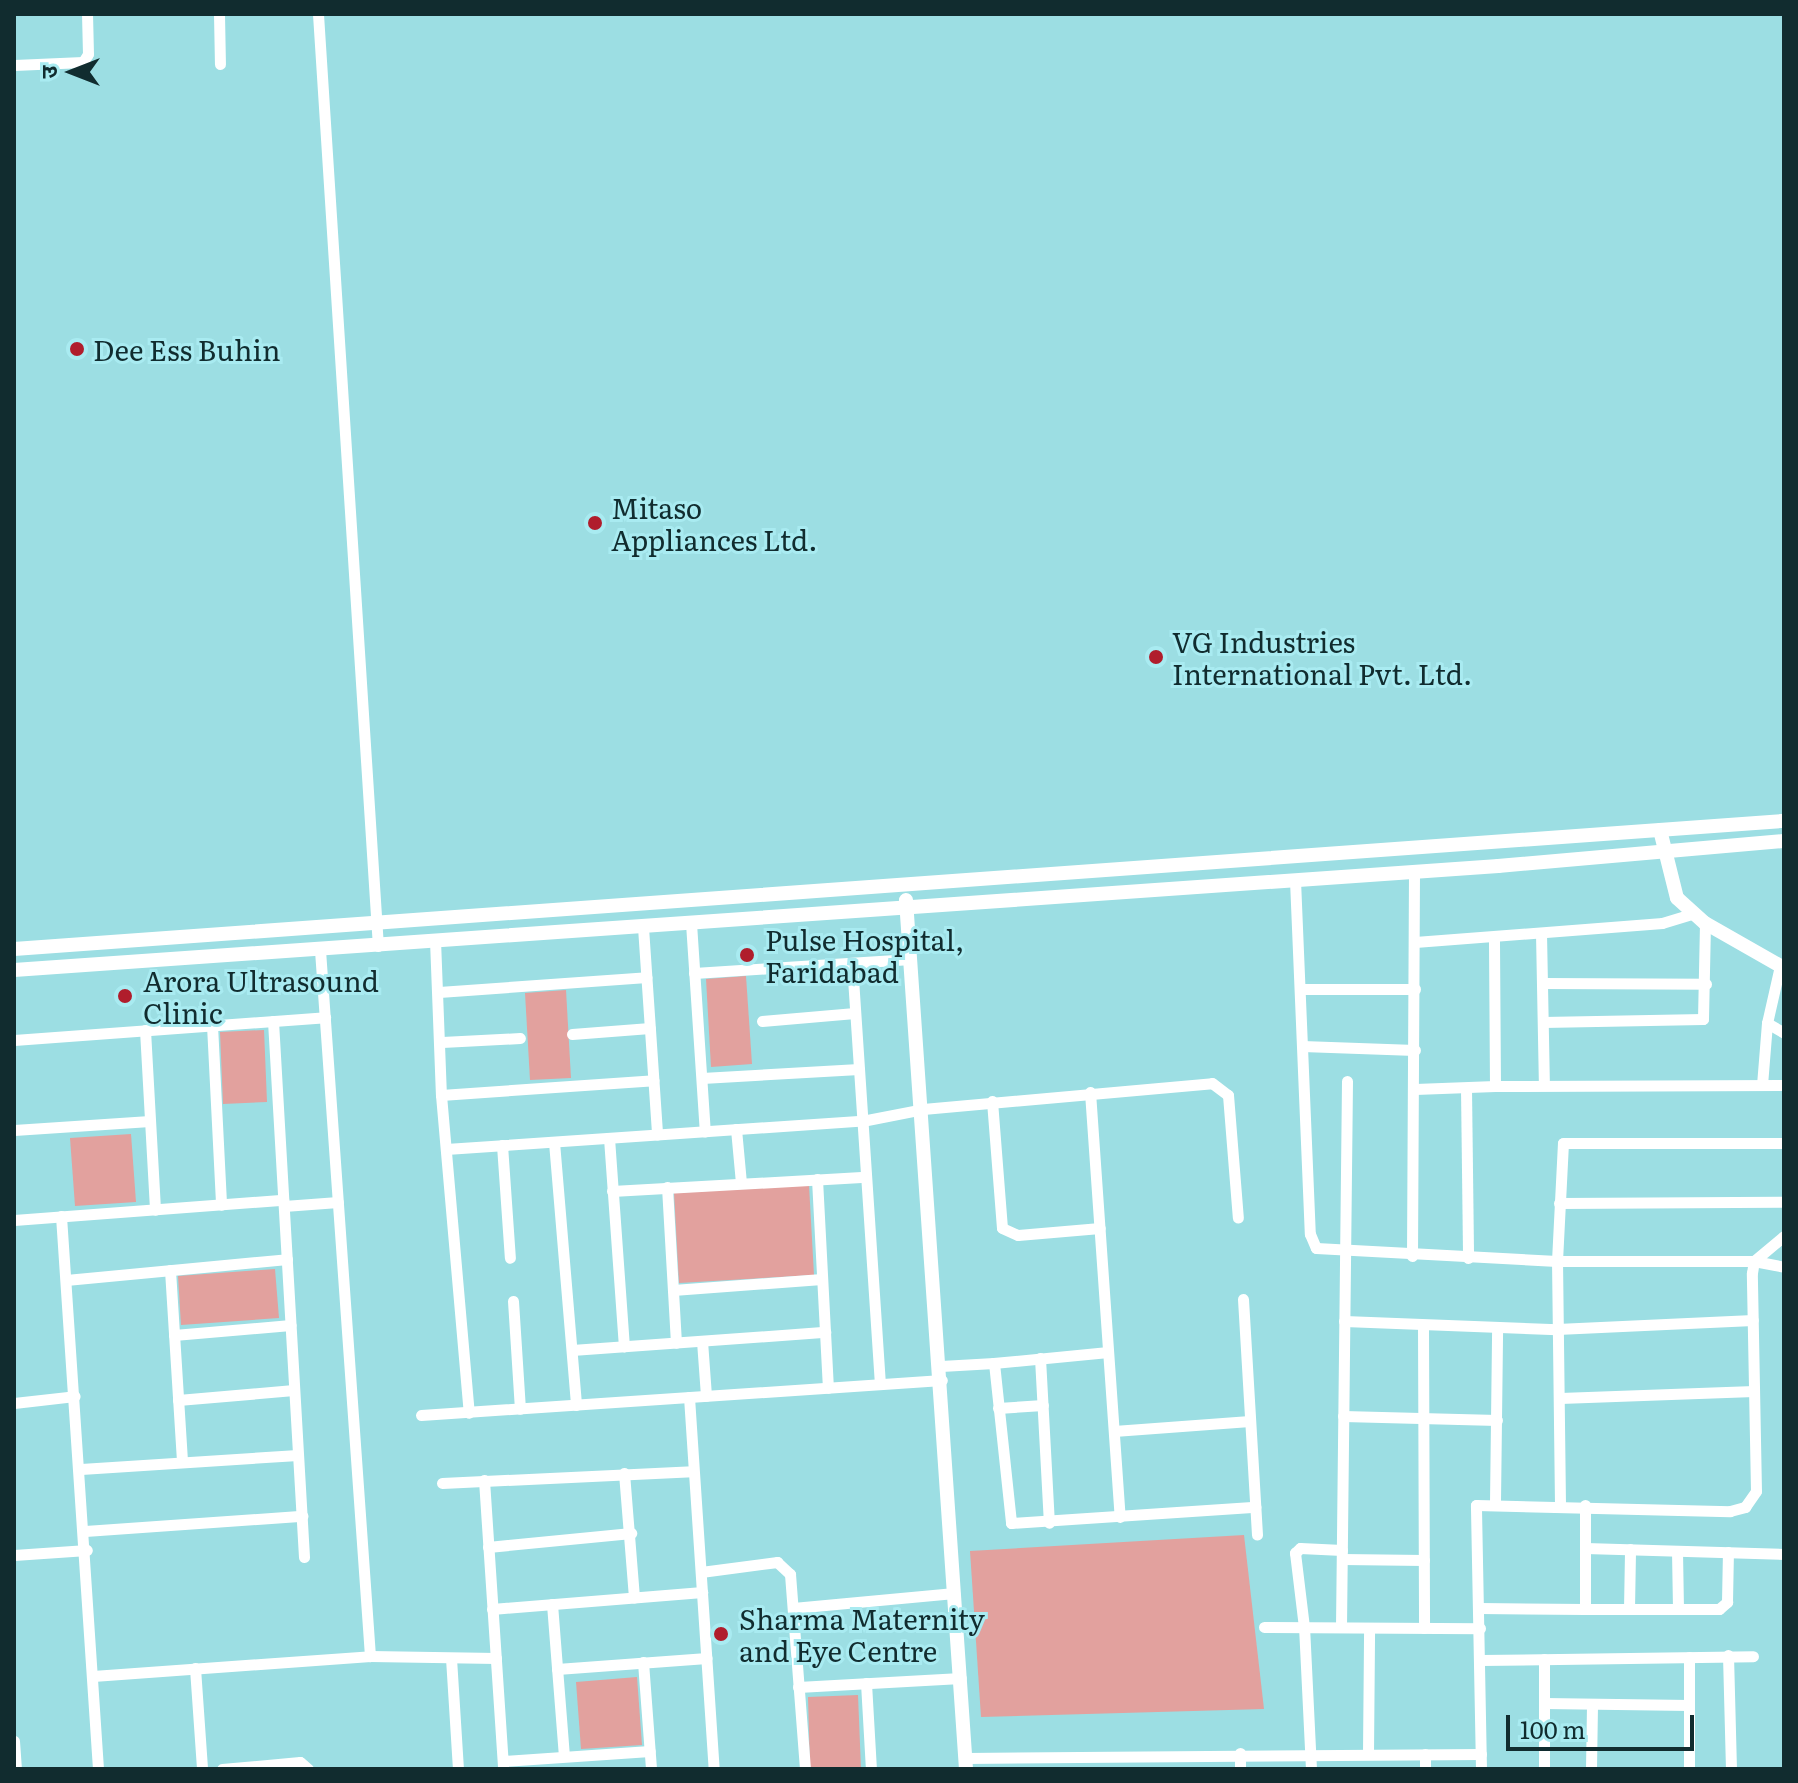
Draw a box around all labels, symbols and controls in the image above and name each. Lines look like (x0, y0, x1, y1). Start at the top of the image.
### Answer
north arrow (32, 32, 112, 112)
text: उ (31, 66, 64, 78)
place label: Dee Ess Buhin (93, 332, 280, 366)
marker: Dee Ess Buhin (68, 340, 86, 358)
place label: Mitaso Appliances Ltd. (611, 490, 818, 556)
marker: Mitaso Appliances Ltd. (586, 514, 604, 532)
place label: VG Industries International Pvt. Ltd. (1172, 624, 1472, 690)
marker: VG Industries International Pvt. Ltd. (1147, 648, 1165, 666)
place label: Pulse Hospital, Faridabad (765, 922, 964, 988)
marker: Pulse Hospital, Faridabad (736, 944, 758, 966)
place label: Arora Ultrasound Clinic (143, 963, 379, 1029)
marker: Arora Ultrasound Clinic (114, 985, 136, 1007)
place label: Sharma Maternity and Eye Centre (739, 1601, 985, 1667)
marker: Sharma Maternity and Eye Centre (710, 1623, 732, 1645)
scale bar (1510, 1699, 1698, 1749)
text: 100 m (1520, 1711, 1586, 1746)

